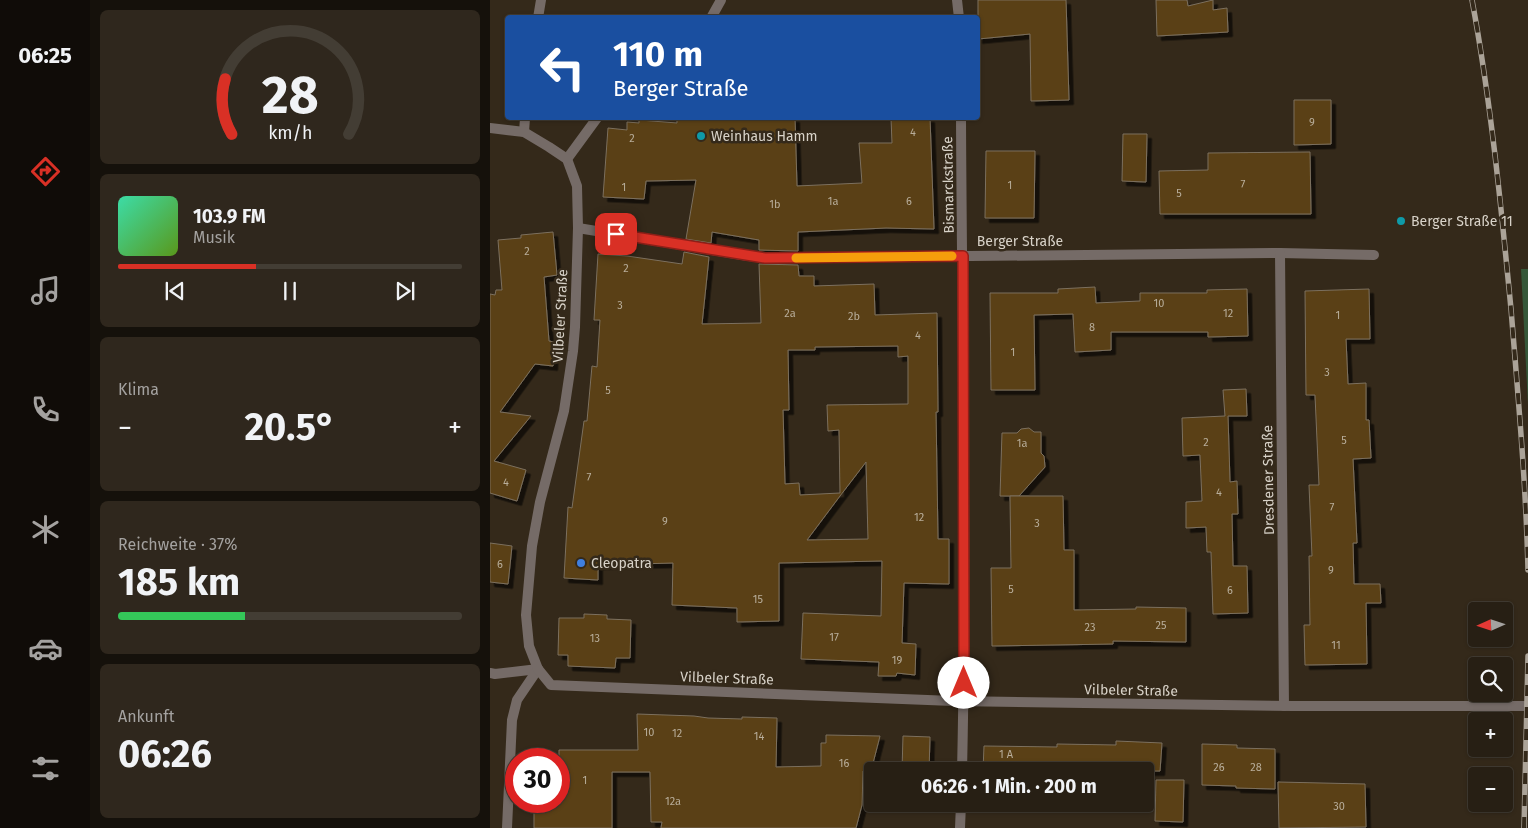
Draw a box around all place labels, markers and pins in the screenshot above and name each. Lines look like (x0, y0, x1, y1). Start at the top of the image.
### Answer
place label: Weinhaus Hamm (711, 128, 818, 145)
marker: Weinhaus Hamm (695, 130, 707, 142)
pin (595, 213, 637, 255)
place label: Berger Straße 11 (1411, 213, 1513, 230)
marker: Berger Straße 11 (1395, 215, 1407, 227)
place label: Cleopatra (591, 555, 652, 572)
marker: Cleopatra (575, 557, 587, 569)

